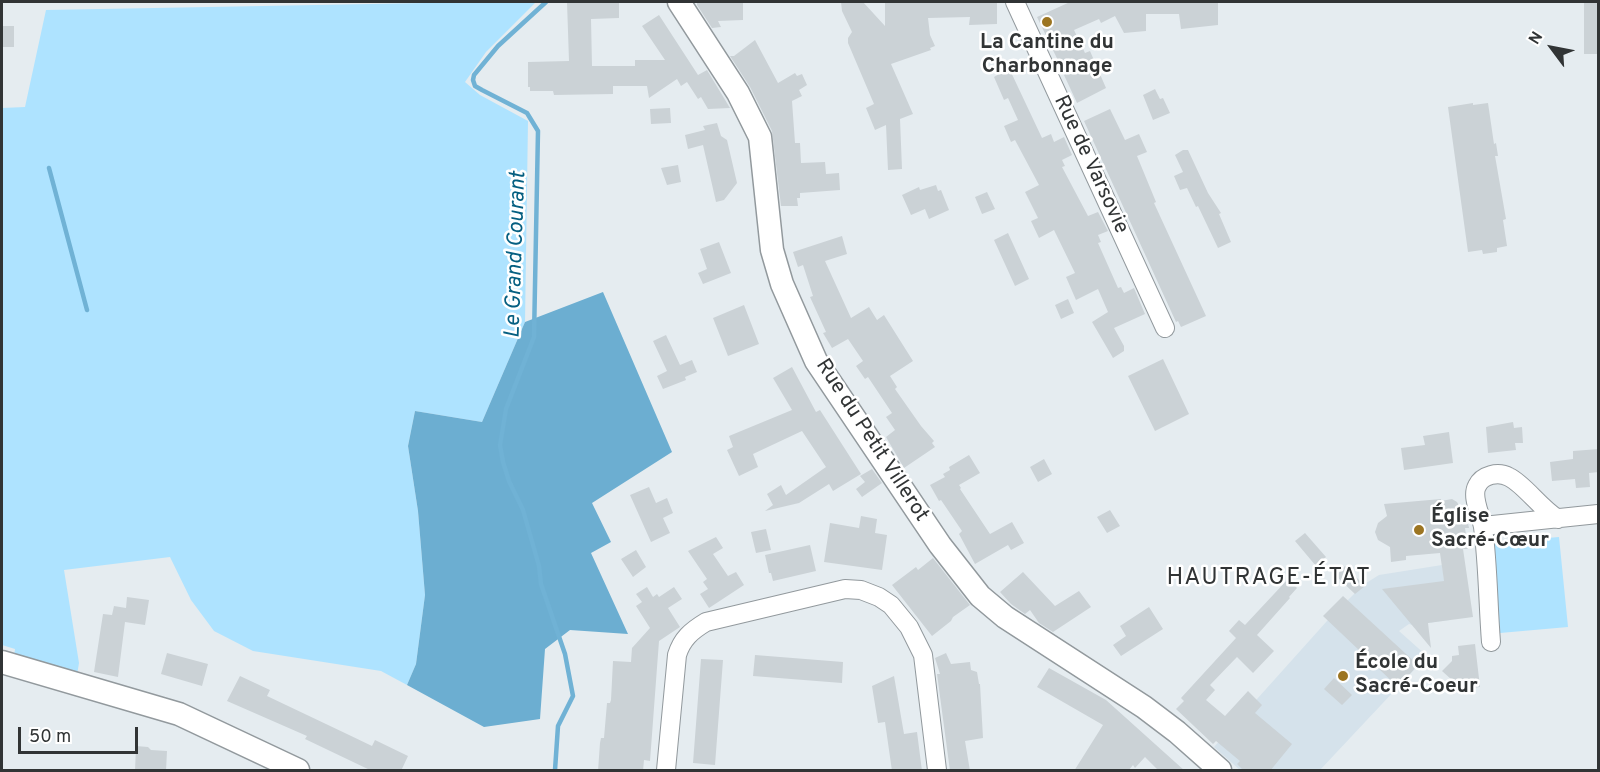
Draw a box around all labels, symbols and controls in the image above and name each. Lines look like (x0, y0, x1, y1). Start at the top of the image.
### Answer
marker: La Cantine du Charbonnage (1040, 15, 1054, 29)
north arrow (1522, 18, 1582, 78)
text: N (1525, 28, 1548, 49)
place label: La Cantine du Charbonnage (980, 31, 1114, 81)
street label: Rue de Varsovie (1047, 92, 1133, 238)
water label: Le Grand Courant (501, 171, 533, 339)
street label: Rue du Petit Villerot (809, 355, 933, 527)
place label: Église Sacré-Cœur (1431, 505, 1549, 555)
marker: Église Sacré-Cœur (1412, 523, 1426, 537)
district label: HAUTRAGE-ÉTAT (1166, 565, 1372, 593)
place label: École du Sacré-Coeur (1355, 651, 1478, 701)
marker: École du Sacré-Coeur (1336, 669, 1350, 683)
scale bar (21, 715, 141, 753)
text: 50 m (29, 726, 71, 749)

